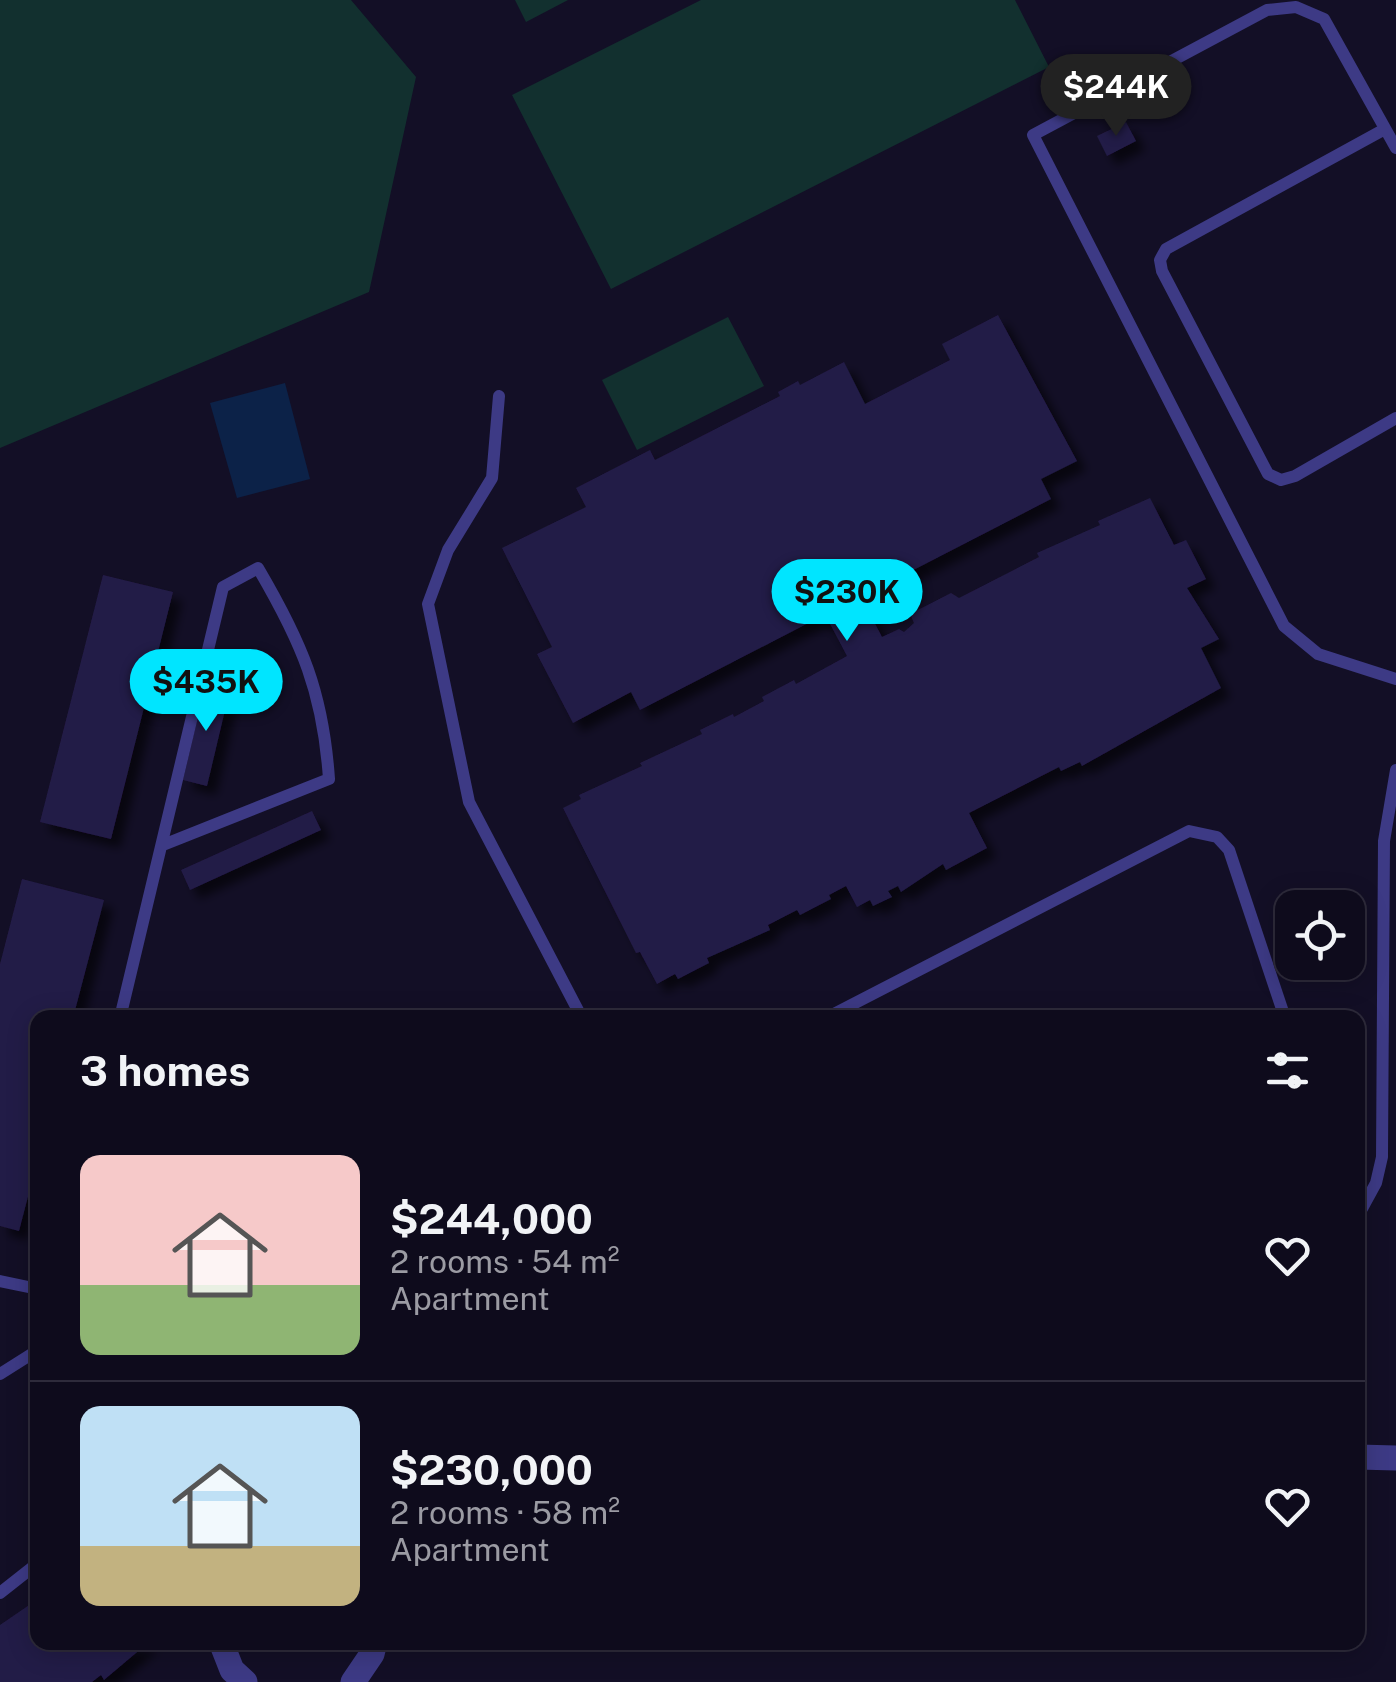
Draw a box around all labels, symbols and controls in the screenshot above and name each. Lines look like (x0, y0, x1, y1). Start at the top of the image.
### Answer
pin: $244K (1046, 54, 1186, 139)
text: $244K (1062, 68, 1170, 105)
pin: $230K (777, 559, 917, 644)
text: $230K (794, 573, 900, 610)
pin: $435K (136, 649, 276, 734)
text: $435K (152, 663, 260, 700)
map controls (1275, 890, 1365, 980)
button: locate (1275, 890, 1365, 980)
icon: filters (1260, 1043, 1315, 1098)
text: 3 homes (80, 1046, 250, 1095)
text: $244,000 (390, 1194, 593, 1243)
icon: home (160, 1195, 280, 1315)
icon: heart (1260, 1228, 1315, 1283)
text: 2 rooms · 54 m² (390, 1243, 619, 1280)
text: Apartment (390, 1280, 550, 1317)
text: $230,000 (390, 1445, 593, 1494)
icon: home (160, 1446, 280, 1566)
icon: heart (1260, 1479, 1315, 1534)
text: 2 rooms · 58 m² (390, 1494, 620, 1531)
text: Apartment (390, 1531, 550, 1568)

